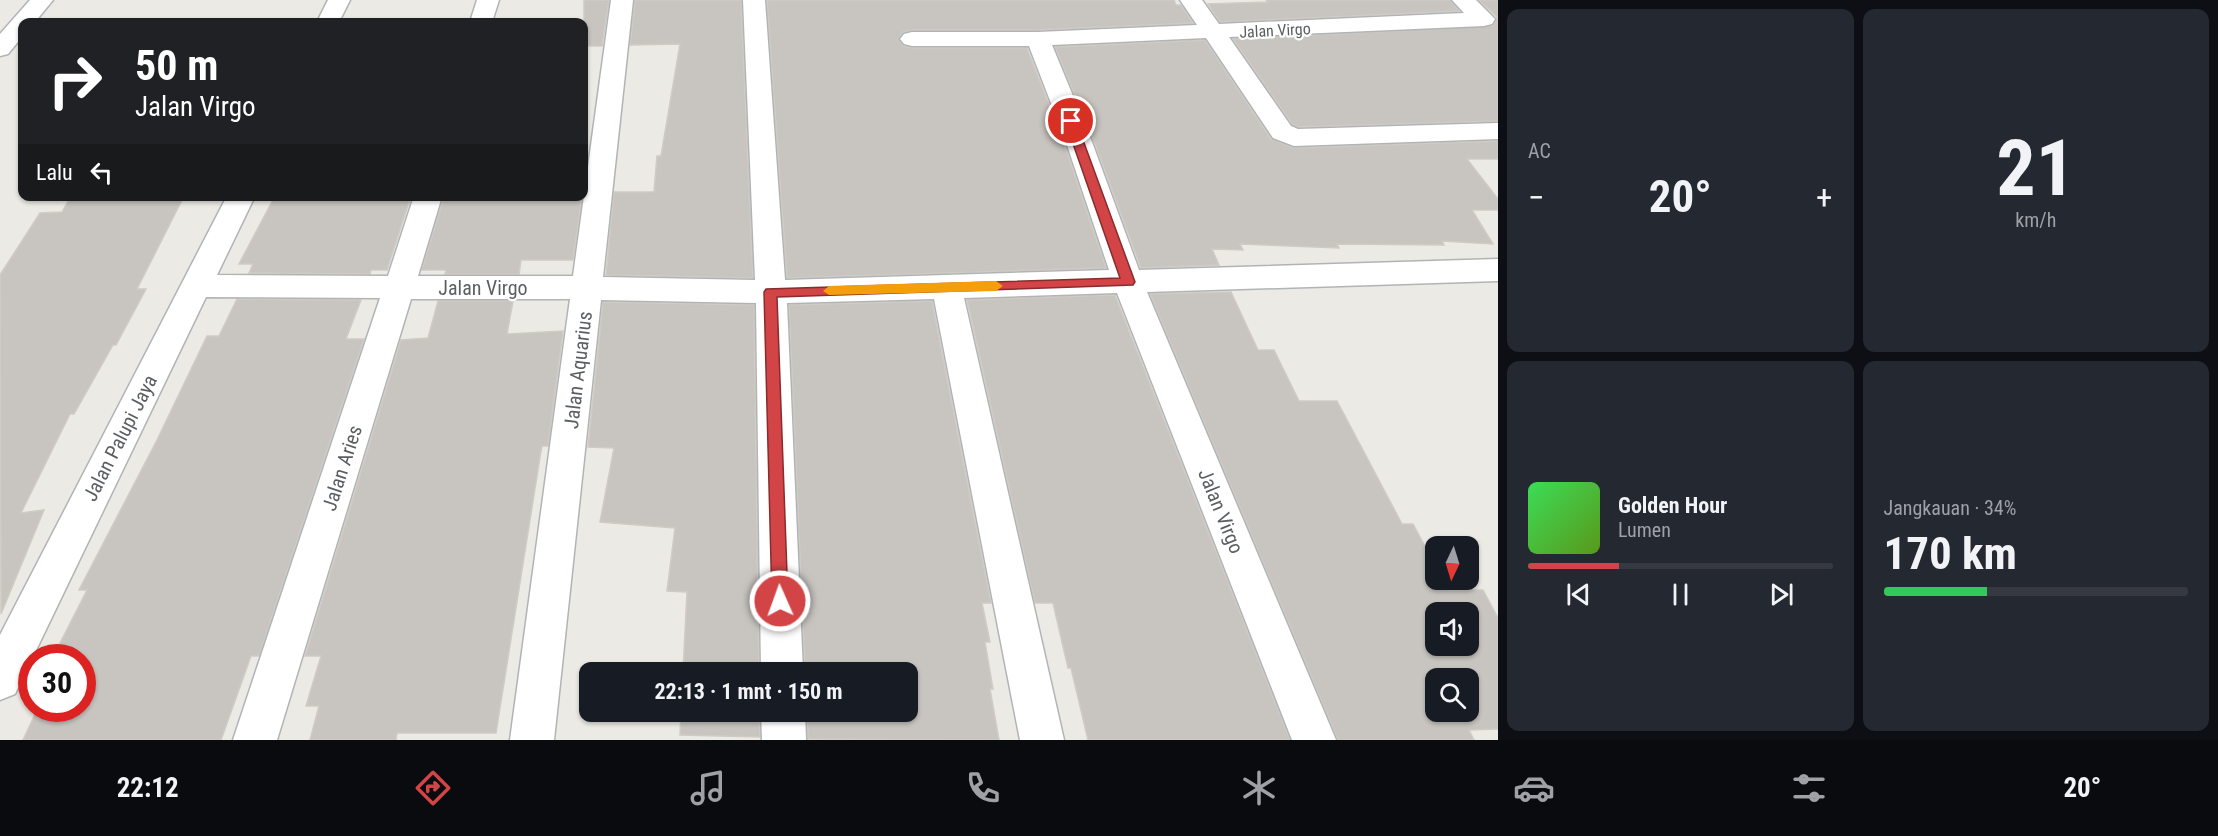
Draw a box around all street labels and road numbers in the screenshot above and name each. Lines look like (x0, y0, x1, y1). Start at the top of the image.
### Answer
street label: Jalan Virgo (1239, 19, 1311, 42)
street label: Jalan Virgo (438, 276, 528, 300)
street label: Jalan Aquarius (559, 310, 597, 430)
street label: Jalan Palupi Jaya (78, 371, 162, 505)
street label: Jalan Aries (317, 422, 367, 514)
street label: Jalan Virgo (1193, 465, 1249, 557)

